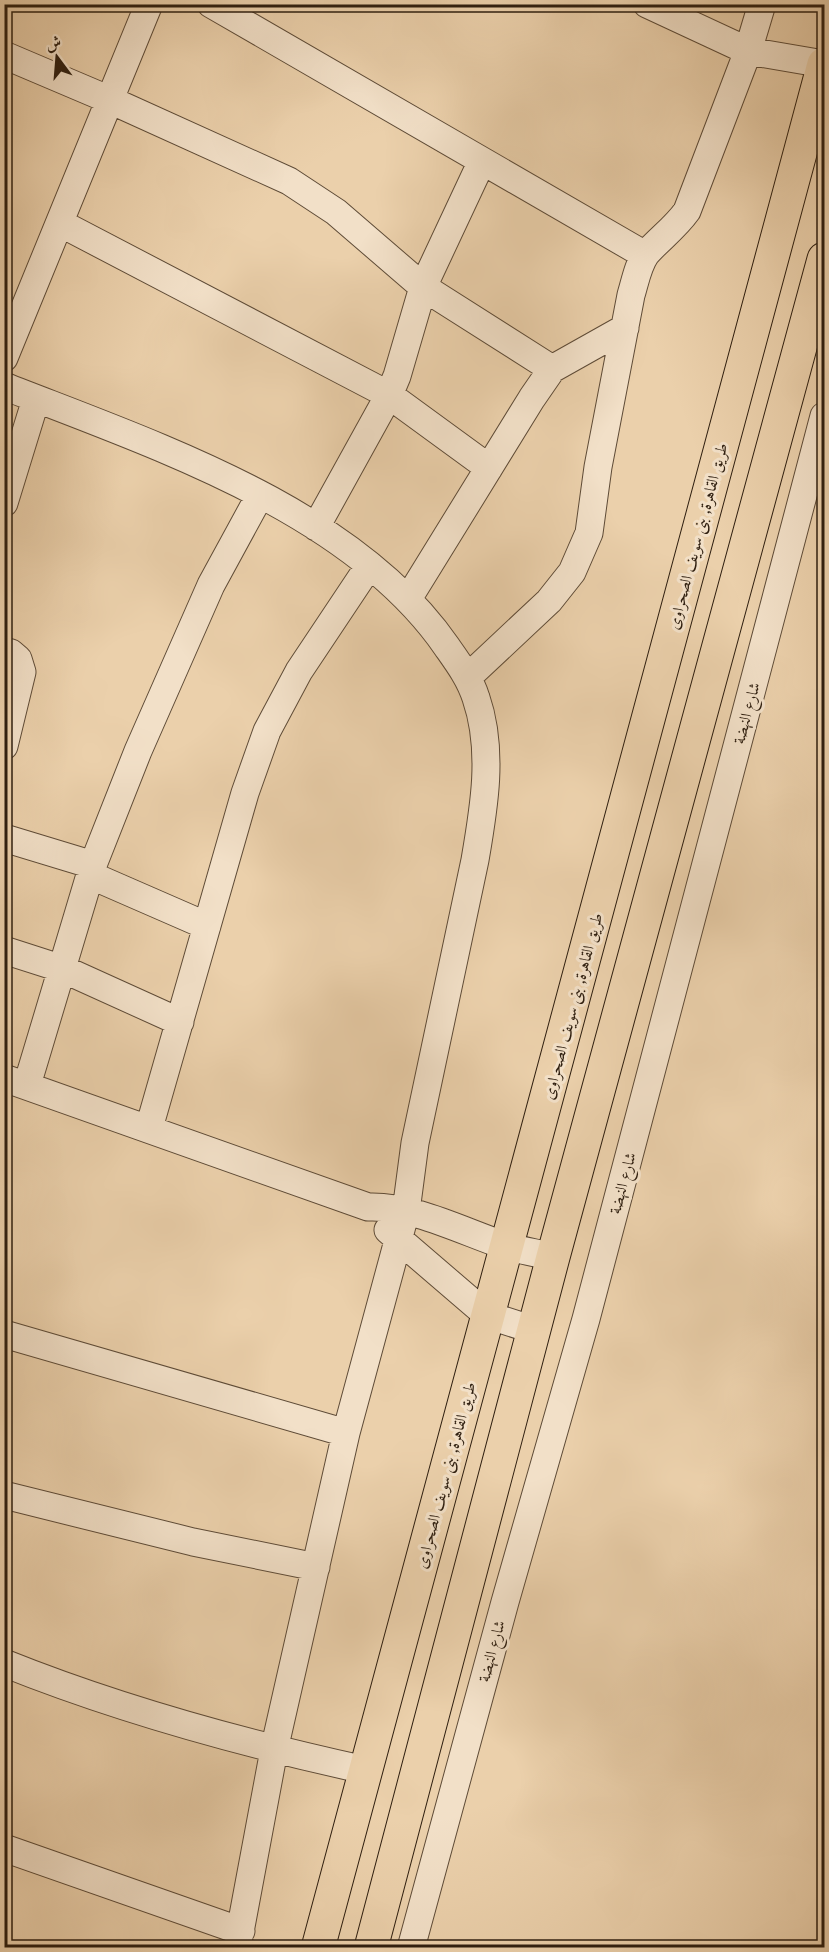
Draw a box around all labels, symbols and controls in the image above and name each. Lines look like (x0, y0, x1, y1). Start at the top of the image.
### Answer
north arrow (27, 27, 87, 87)
text: ش (42, 31, 63, 54)
street label: طريق القاهرة, بنى سويف الصحراوى (662, 441, 733, 632)
street label: شارع النهضة (728, 680, 768, 747)
street label: طريق القاهرة, بنى سويف الصحراوى (537, 911, 608, 1102)
street label: شارع النهضة (604, 1150, 644, 1217)
street label: طريق القاهرة, بنى سويف الصحراوى (410, 1380, 481, 1571)
street label: شارع النهضة (473, 1618, 513, 1685)

